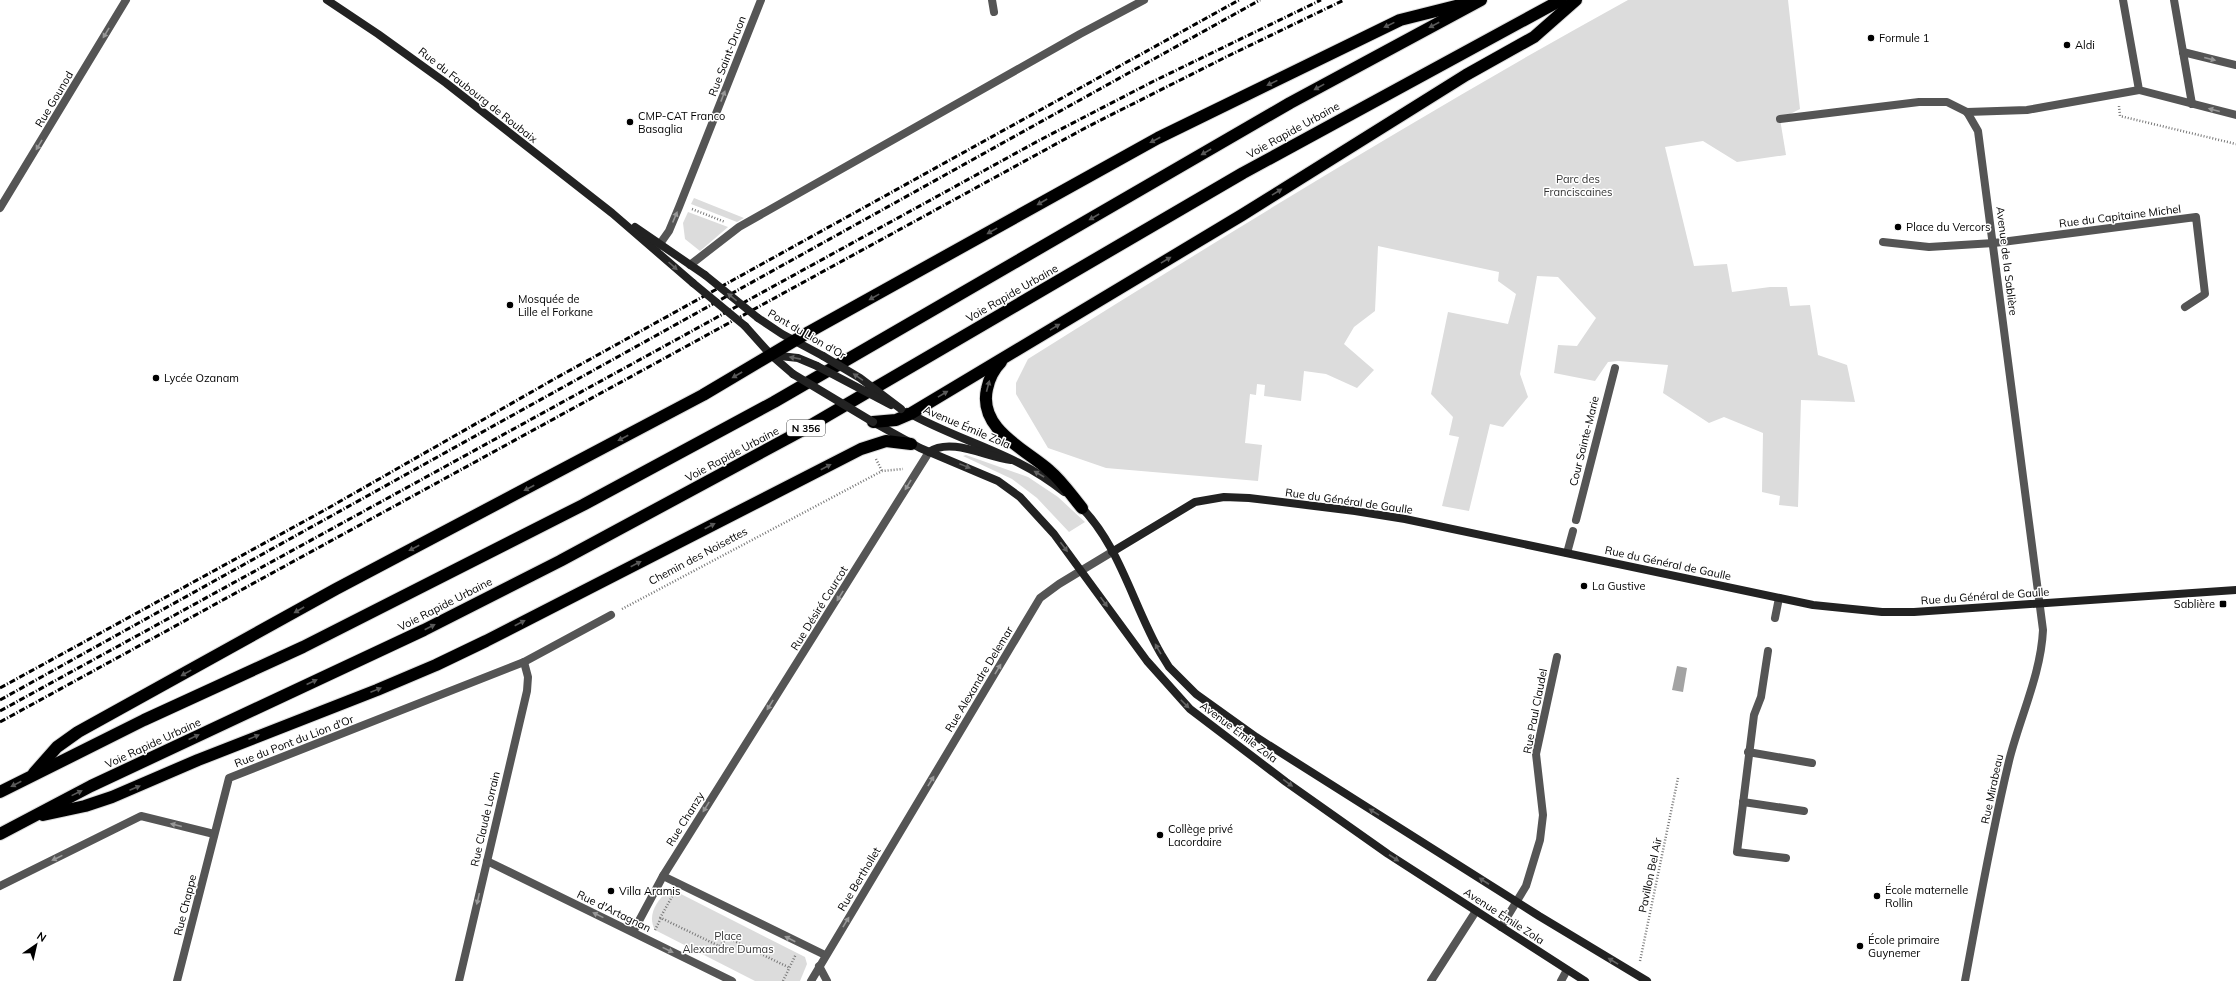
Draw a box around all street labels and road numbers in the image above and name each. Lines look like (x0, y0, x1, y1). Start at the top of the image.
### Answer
street label: Rue Saint-Druon (705, 14, 749, 98)
street label: Rue du Faubourg de Roubaix (416, 44, 541, 146)
street label: Rue Gounod (32, 68, 76, 130)
street label: Voie Rapide Urbaine (1244, 99, 1342, 161)
street label: Rue du Capitaine Michel (2058, 202, 2182, 230)
street label: Avenue de la Sablière (1993, 206, 2021, 316)
street label: Voie Rapide Urbaine (964, 261, 1061, 325)
street label: Pont du Lion d'Or (765, 306, 849, 362)
street label: Cour Sainte-Marie (1566, 394, 1602, 488)
street label: Avenue Émile Zola (921, 402, 1013, 452)
road number: N 356 (787, 420, 825, 436)
street label: Voie Rapide Urbaine (683, 423, 781, 485)
street label: Rue du Général de Gaulle (1284, 485, 1414, 517)
street label: Chemin des Noisettes (646, 524, 750, 588)
street label: Rue du Général de Gaulle (1604, 543, 1732, 583)
street label: Rue Désiré Courcot (787, 563, 851, 653)
street label: Voie Rapide Urbaine (396, 574, 494, 634)
street label: Rue du Général de Gaulle (1920, 585, 2050, 607)
street label: Rue Alexandre Delemar (942, 624, 1016, 734)
street label: Rue Paul Claudel (1520, 667, 1550, 755)
street label: Avenue Émile Zola (1198, 698, 1280, 766)
street label: Rue du Pont du Lion d'Or (232, 712, 356, 770)
street label: Voie Rapide Urbaine (103, 715, 203, 771)
street label: Rue Mirabeau (1978, 753, 2006, 825)
street label: Rue Claude Lorrain (467, 770, 503, 868)
street label: Rue Chanzy (663, 789, 707, 849)
street label: Pavillon Bel Air (1635, 836, 1665, 914)
street label: Rue Berthollet (834, 844, 884, 914)
street label: Rue Chappe (171, 873, 199, 937)
street label: Avenue Émile Zola (1461, 885, 1547, 947)
street label: Rue d'Artagnan (575, 887, 653, 935)

